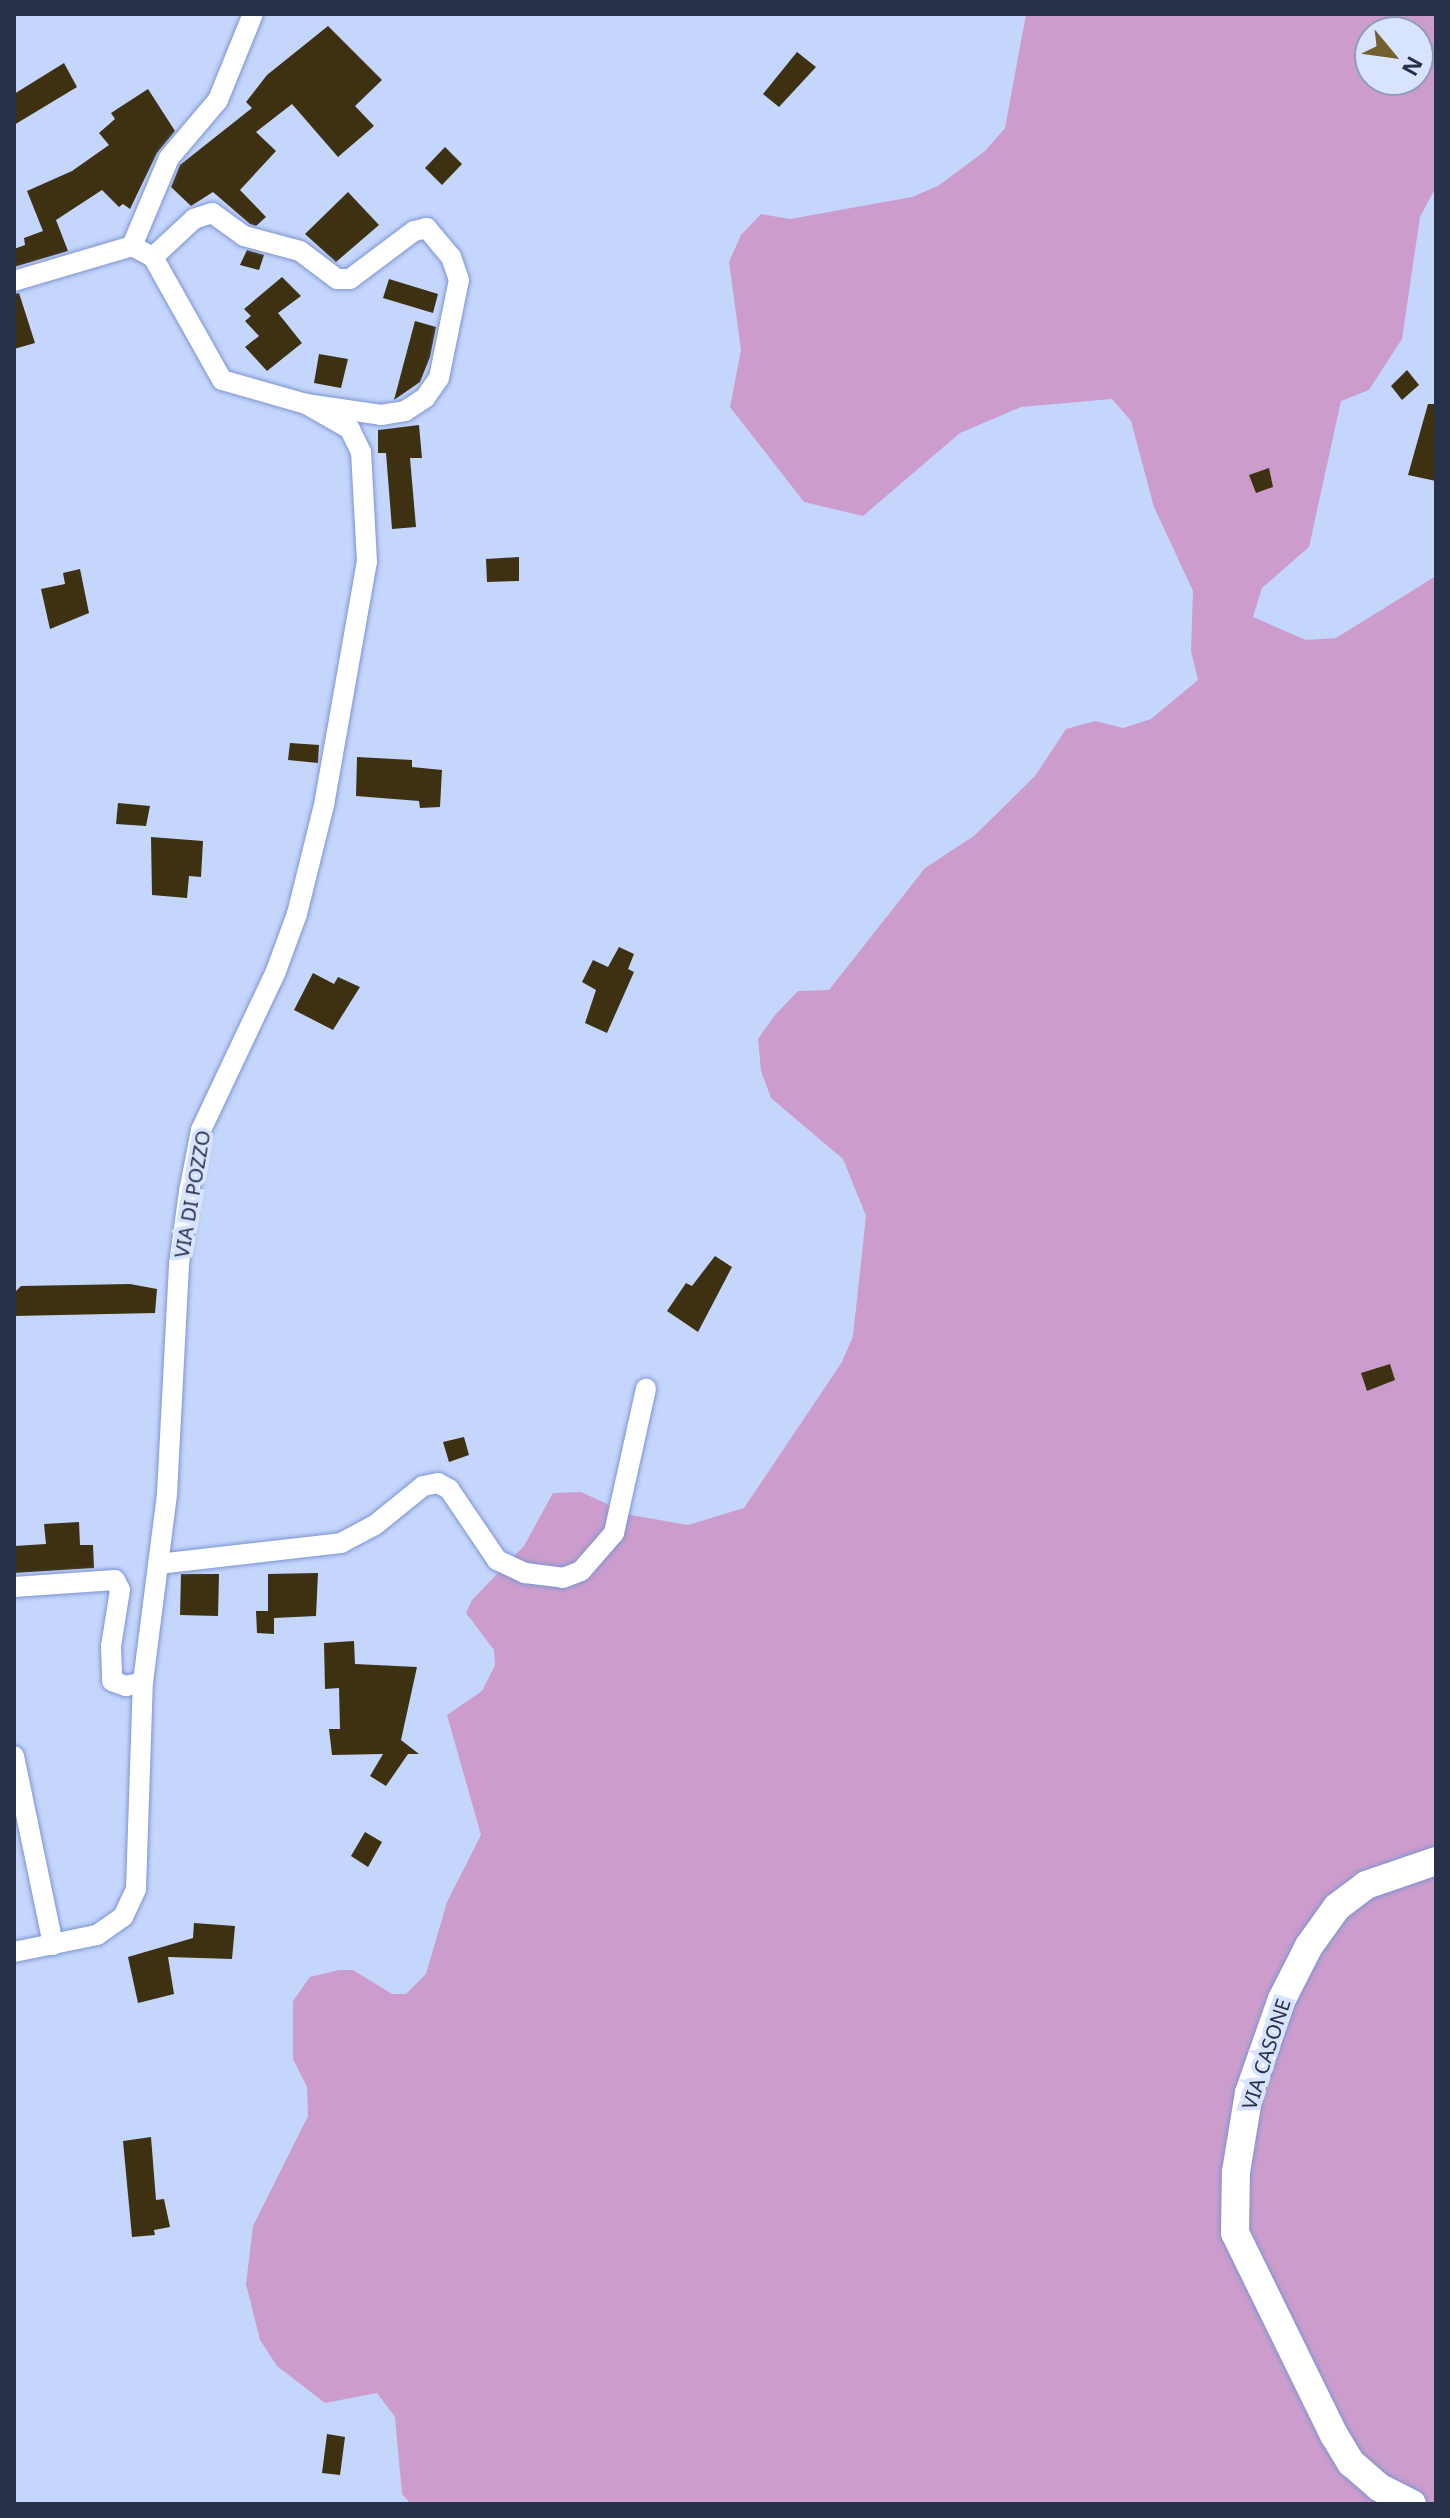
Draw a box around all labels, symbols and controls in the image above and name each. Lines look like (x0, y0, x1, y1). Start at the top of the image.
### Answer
north arrow (1354, 16, 1434, 96)
text: N (1396, 52, 1431, 82)
street label: VIA DI POZZO (169, 1128, 215, 1260)
street label: VIA CASONE (1237, 1996, 1295, 2112)

